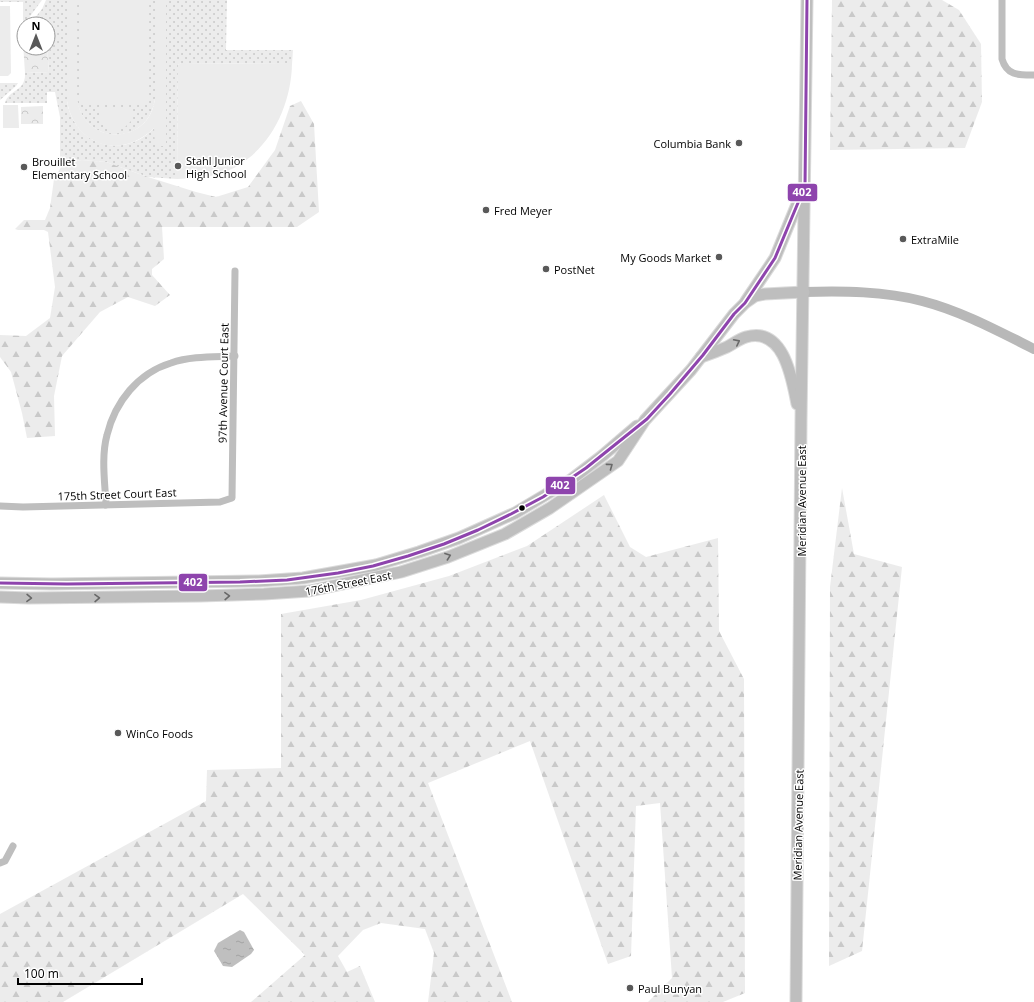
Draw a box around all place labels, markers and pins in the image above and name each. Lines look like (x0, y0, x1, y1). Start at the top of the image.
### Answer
place label: Columbia Bank (654, 136, 731, 151)
marker: Columbia Bank (734, 138, 744, 148)
place label: Stahl Junior High School (186, 153, 247, 181)
place label: Brouillet Elementary School (32, 154, 127, 182)
marker: Stahl Junior High School (173, 161, 183, 171)
marker: Brouillet Elementary School (19, 162, 29, 172)
place label: Fred Meyer (494, 203, 553, 218)
marker: Fred Meyer (481, 205, 491, 215)
place label: ExtraMile (911, 232, 959, 247)
marker: ExtraMile (898, 234, 908, 244)
place label: My Goods Market (620, 250, 711, 265)
marker: My Goods Market (714, 252, 724, 262)
place label: PostNet (554, 262, 595, 277)
marker: PostNet (541, 264, 551, 274)
unlabelled marker (517, 503, 527, 513)
place label: WinCo Foods (126, 726, 193, 741)
marker: WinCo Foods (113, 728, 123, 738)
place label: Paul Bunyan (638, 981, 702, 996)
marker: Paul Bunyan (625, 983, 635, 993)

